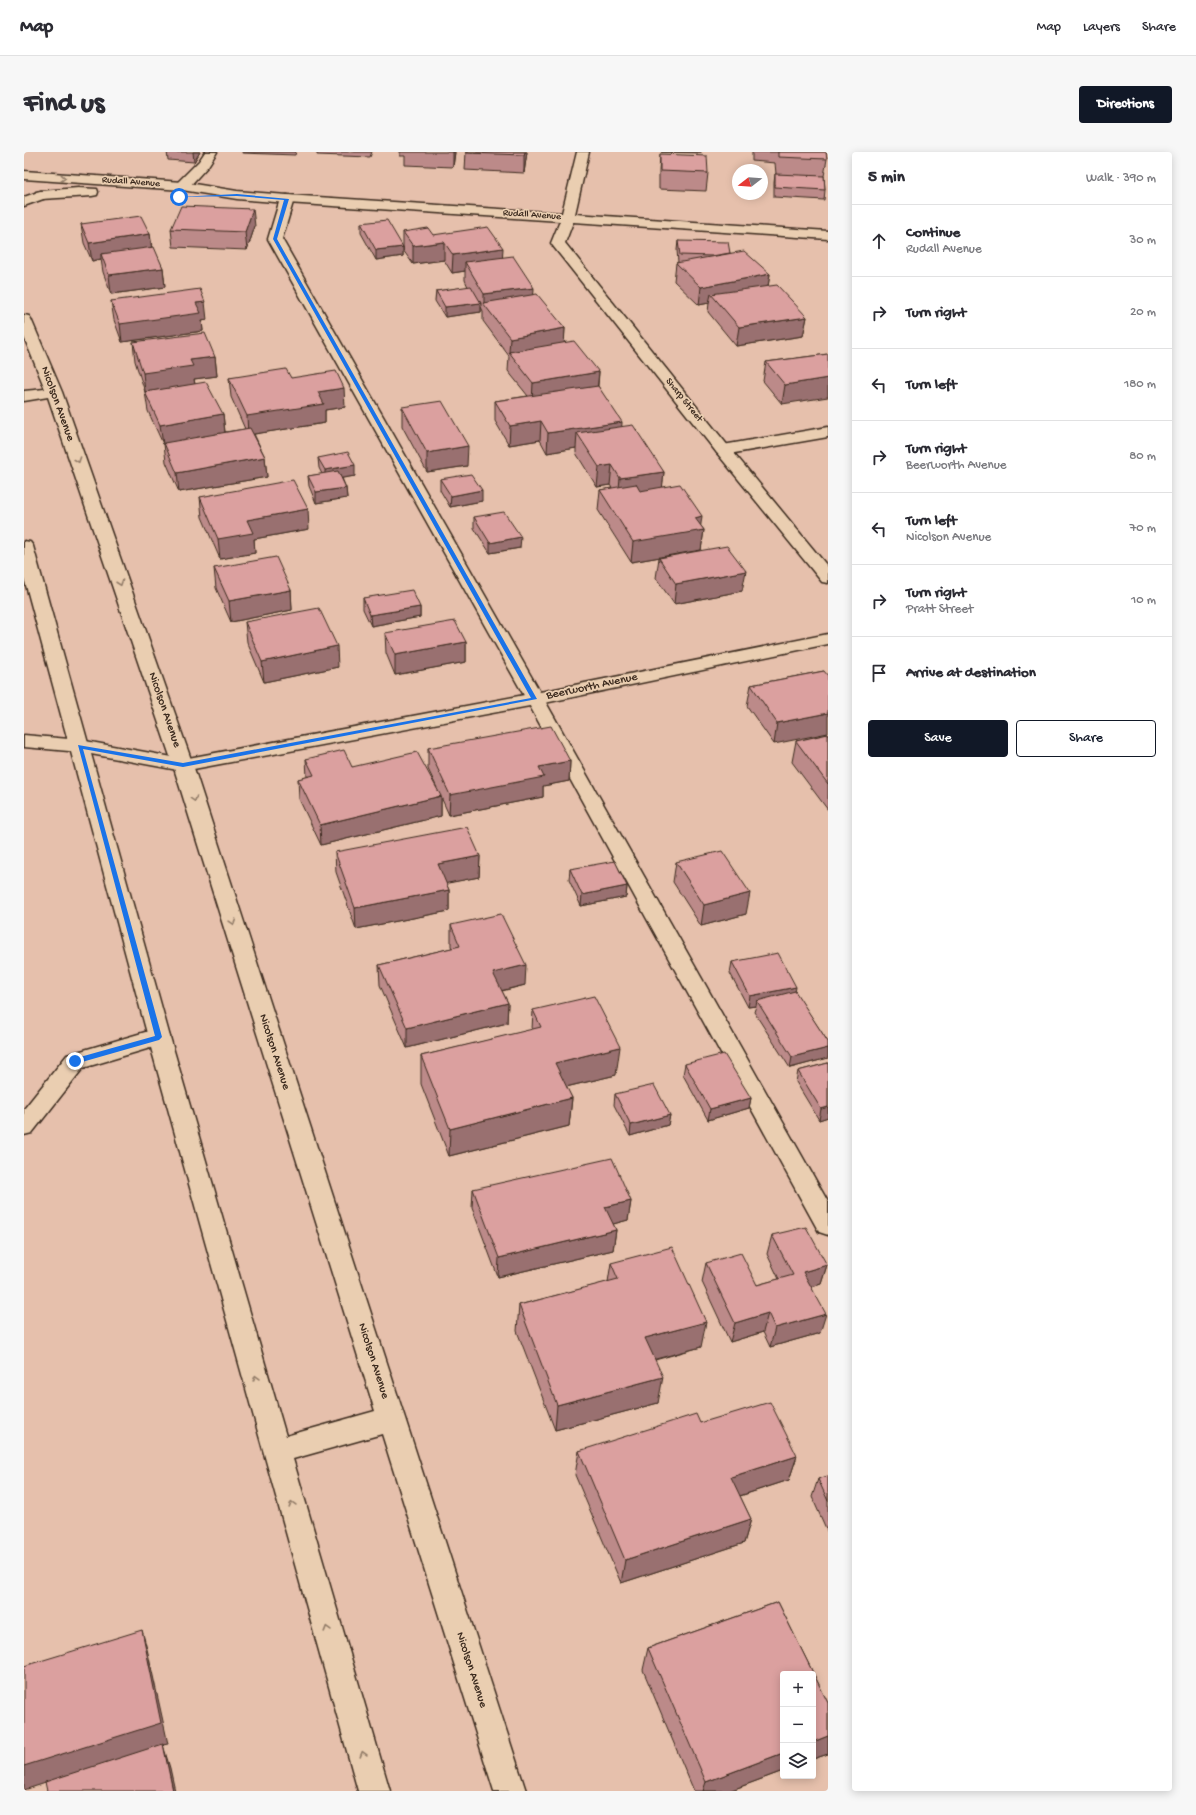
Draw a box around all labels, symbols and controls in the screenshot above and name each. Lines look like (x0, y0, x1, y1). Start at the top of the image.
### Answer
text: Map (20, 16, 53, 39)
text: Map (1037, 19, 1061, 36)
text: Layers (1083, 19, 1120, 36)
text: Share (1142, 19, 1176, 36)
button: Directions (1079, 86, 1172, 123)
text: Find us (24, 88, 104, 121)
north arrow (732, 164, 768, 200)
text: 5 min (868, 168, 905, 188)
text: Walk · 390 m (1086, 171, 1156, 186)
one-way arrow (60, 173, 66, 182)
street label: Rudall Avenue (102, 174, 161, 190)
route start (170, 188, 188, 206)
street label: Rudall Avenue (503, 207, 562, 223)
text: Continue (906, 224, 960, 242)
icon: ahead (868, 230, 890, 252)
text: 30 m (1130, 233, 1156, 248)
text: Rudall Avenue (906, 242, 982, 257)
icon: right (868, 302, 890, 324)
text: Turn right (906, 304, 966, 322)
text: 20 m (1130, 305, 1156, 320)
street label: Nicolson Avenue (37, 365, 77, 444)
icon: left (868, 374, 890, 396)
street label: Sharp Street (663, 376, 706, 425)
text: Turn left (906, 376, 957, 394)
text: 180 m (1124, 377, 1156, 392)
text: Turn right (906, 440, 966, 458)
icon: right (868, 446, 890, 468)
text: 80 m (1129, 449, 1156, 464)
one-way arrow (73, 456, 81, 463)
text: Beerworth Avenue (906, 458, 1007, 473)
text: Turn left (906, 512, 957, 530)
icon: left (868, 518, 890, 540)
text: 70 m (1130, 521, 1156, 536)
text: Nicolson Avenue (906, 530, 991, 545)
one-way arrow (115, 579, 124, 586)
text: Turn right (906, 584, 966, 602)
icon: right (868, 590, 890, 612)
text: 10 m (1131, 593, 1156, 608)
text: Pratt Street (906, 602, 973, 617)
icon: arrive (868, 662, 890, 684)
text: Arrive at destination (906, 664, 1036, 682)
street label: Beerworth Avenue (544, 670, 640, 704)
street label: Nicolson Avenue (145, 671, 184, 750)
button: Save (868, 720, 1008, 757)
button: Share (1016, 720, 1156, 757)
one-way arrow (189, 795, 198, 802)
one-way arrow (228, 919, 237, 926)
street label: Nicolson Avenue (255, 1012, 293, 1092)
route end (66, 1052, 84, 1070)
street label: Nicolson Avenue (354, 1321, 392, 1401)
one-way arrow (252, 1375, 261, 1382)
one-way arrow (288, 1500, 297, 1507)
one-way arrow (323, 1625, 332, 1632)
street label: Nicolson Avenue (452, 1630, 490, 1710)
map controls (780, 1671, 816, 1779)
button: + (780, 1671, 816, 1707)
button: − (780, 1707, 816, 1743)
button: layers (780, 1743, 816, 1779)
one-way arrow (359, 1750, 368, 1757)

